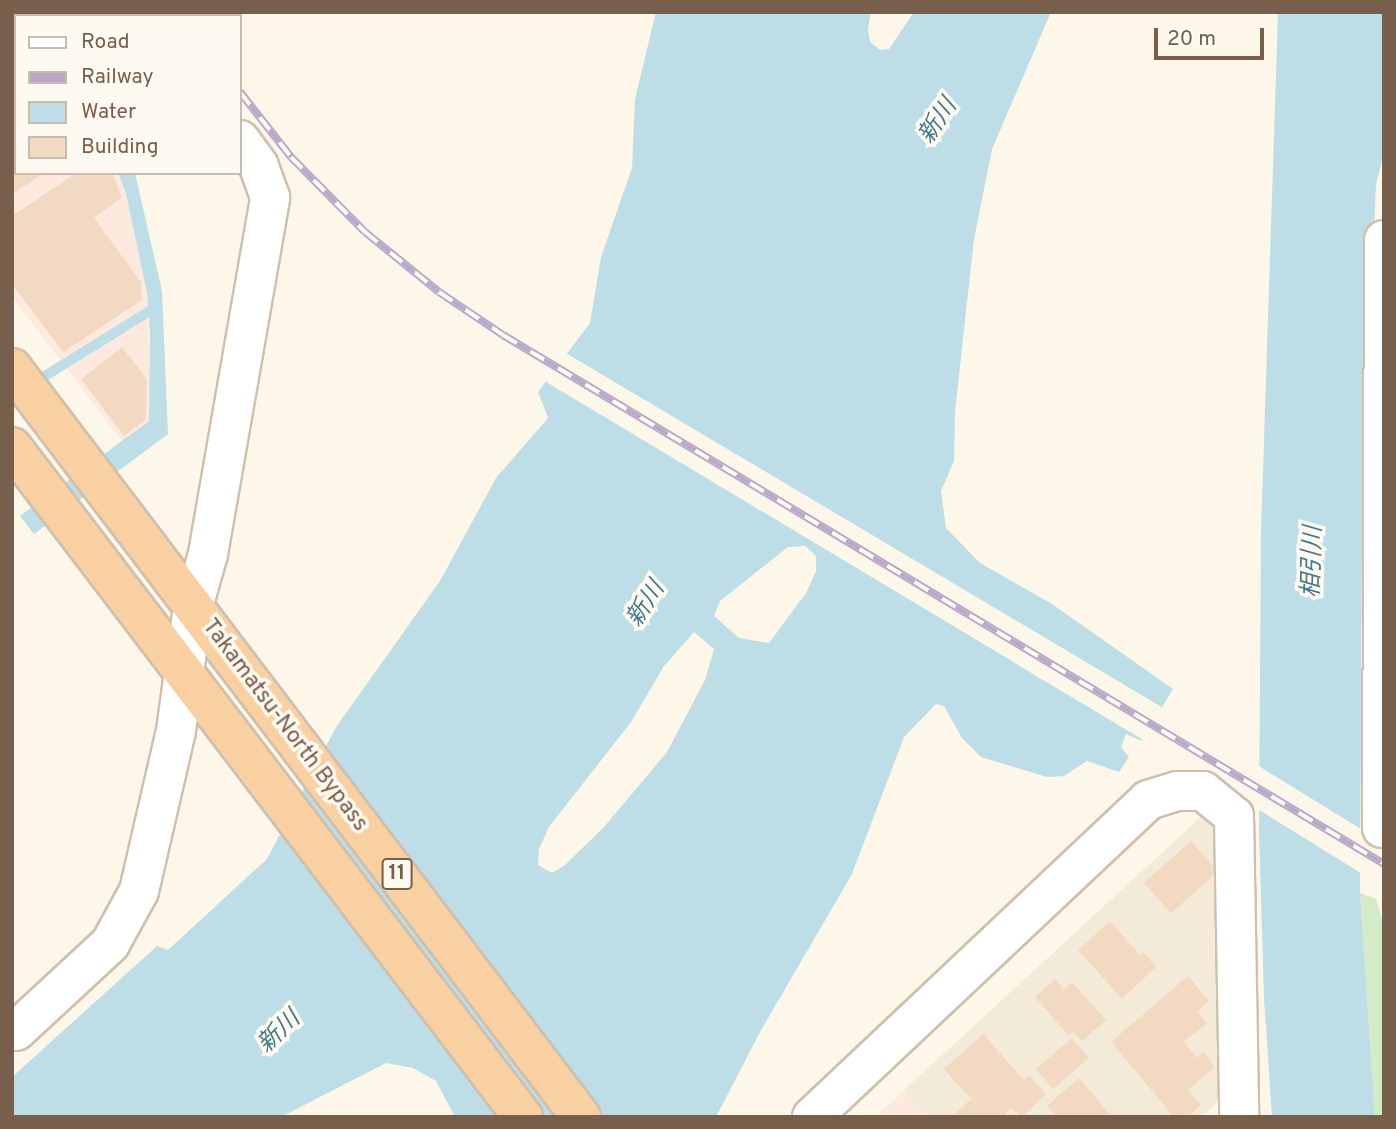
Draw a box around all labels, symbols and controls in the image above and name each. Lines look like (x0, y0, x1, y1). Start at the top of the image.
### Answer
legend (14, 14, 242, 175)
scale bar (1158, 14, 1268, 58)
text: 20 m (1167, 26, 1216, 53)
text: Road (81, 29, 130, 56)
text: Railway (81, 64, 154, 91)
water label: 新川 (914, 94, 964, 150)
text: Water (81, 99, 136, 126)
text: Building (81, 134, 159, 161)
water label: 相引川 (1298, 526, 1330, 598)
water label: 新川 (622, 577, 672, 633)
street label: Takamatsu-North Bypass (195, 614, 373, 838)
road number: 11 (381, 856, 413, 892)
water label: 新川 (253, 1006, 307, 1060)

